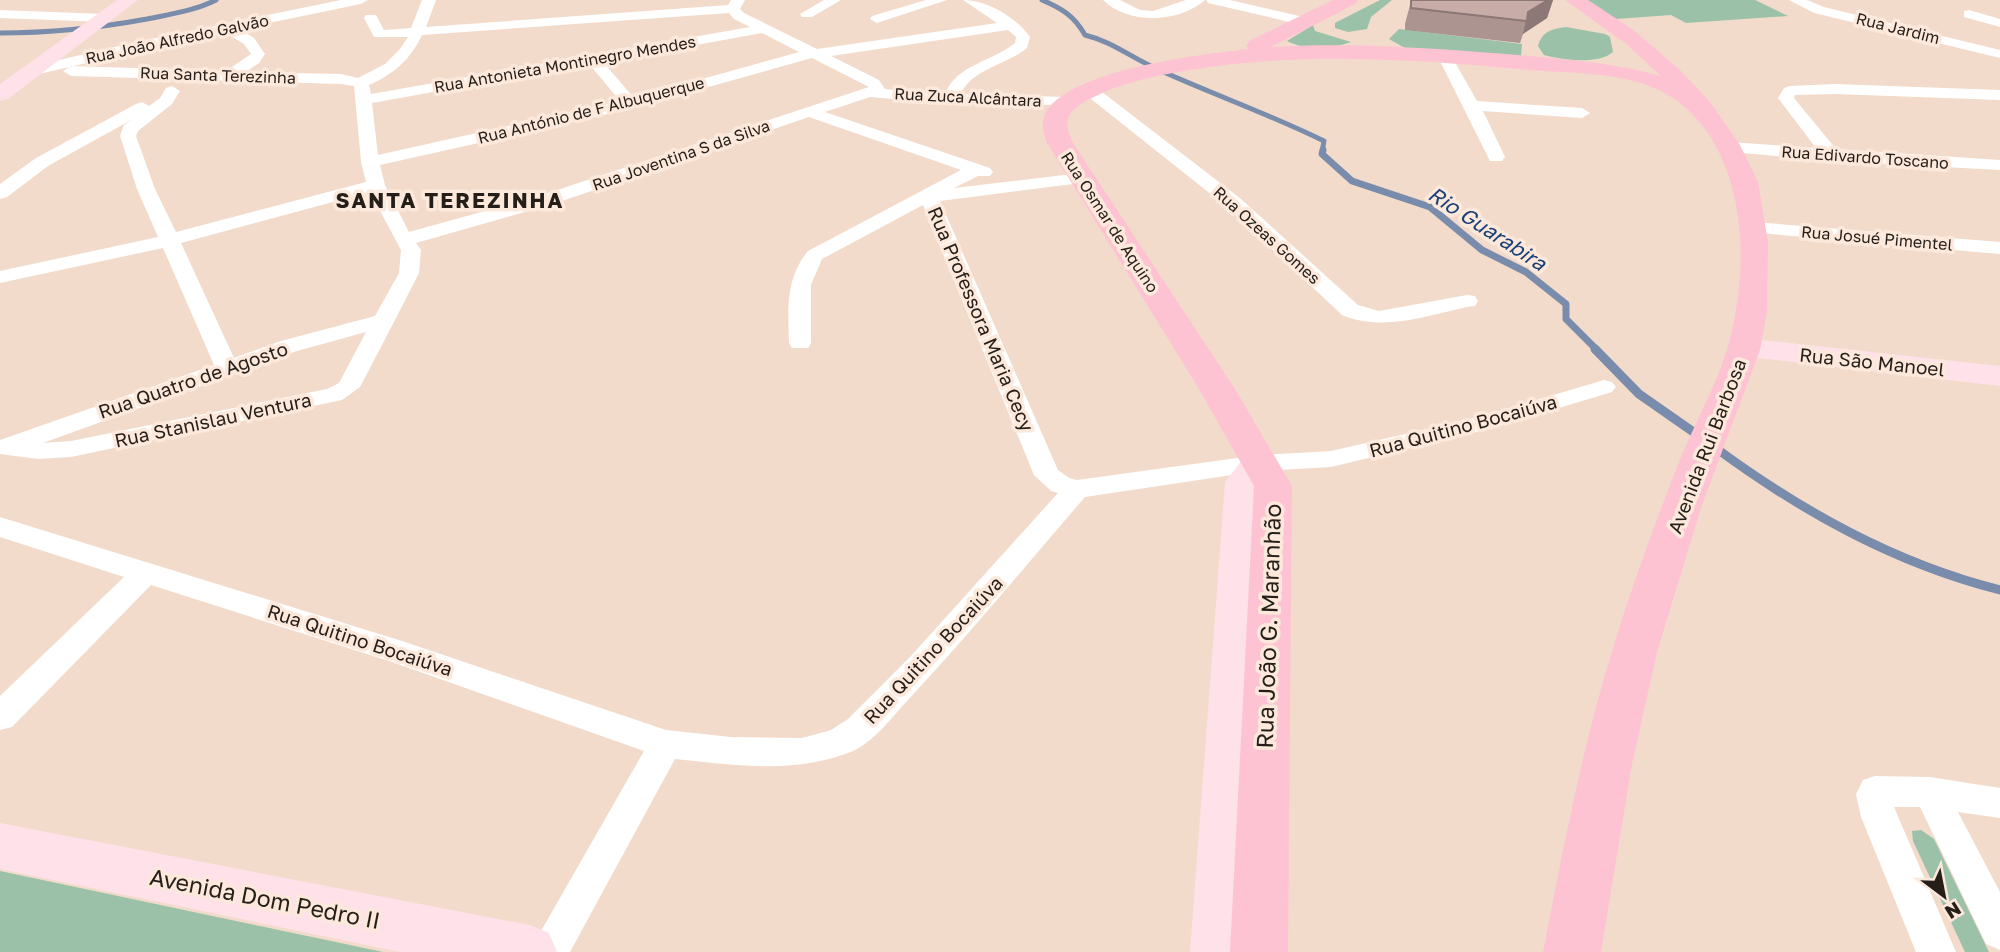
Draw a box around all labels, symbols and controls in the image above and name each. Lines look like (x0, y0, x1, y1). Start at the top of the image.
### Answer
street label: Rua Jardim (1854, 8, 1942, 48)
street label: Rua João Alfredo Galvão (84, 10, 270, 68)
street label: Rua Antonieta Montinegro Mendes (433, 31, 697, 97)
street label: Rua Santa Terezinha (140, 62, 296, 88)
street label: Rua António de F Albuquerque (476, 72, 706, 148)
street label: Rua Zuca Alcântara (894, 83, 1042, 111)
street label: Rua Joventina S da Silva (590, 115, 772, 195)
street label: Rua Edivardo Toscano (1781, 141, 1949, 173)
street label: Rua Osmar de Aquino (1057, 148, 1163, 296)
water label: Rio Guarabira (1424, 180, 1552, 277)
street label: Rua Ozeas Gomes (1210, 182, 1324, 288)
district label: SANTA TEREZINHA (336, 187, 564, 213)
street label: Rua Professora Maria Cecy (924, 203, 1039, 435)
street label: Rua Josué Pimentel (1800, 221, 1954, 255)
street label: Rua Quatro de Agosto (95, 336, 291, 423)
street label: Rua São Manoel (1798, 342, 1946, 381)
street label: Avenida Rui Barbosa (1663, 355, 1751, 537)
street label: Rua Stanislau Ventura (112, 387, 313, 452)
street label: Rua Quitino Bocaiúva (1367, 389, 1559, 462)
street label: Rua João G. Maranhão (1250, 503, 1286, 749)
street label: Rua Quitino Bocaiúva (858, 571, 1007, 728)
street label: Rua Quitino Bocaiúva (265, 599, 456, 680)
north arrow (1909, 861, 1979, 931)
street label: Avenida Dom Pedro II (148, 862, 383, 934)
text: N (1941, 897, 1965, 924)

